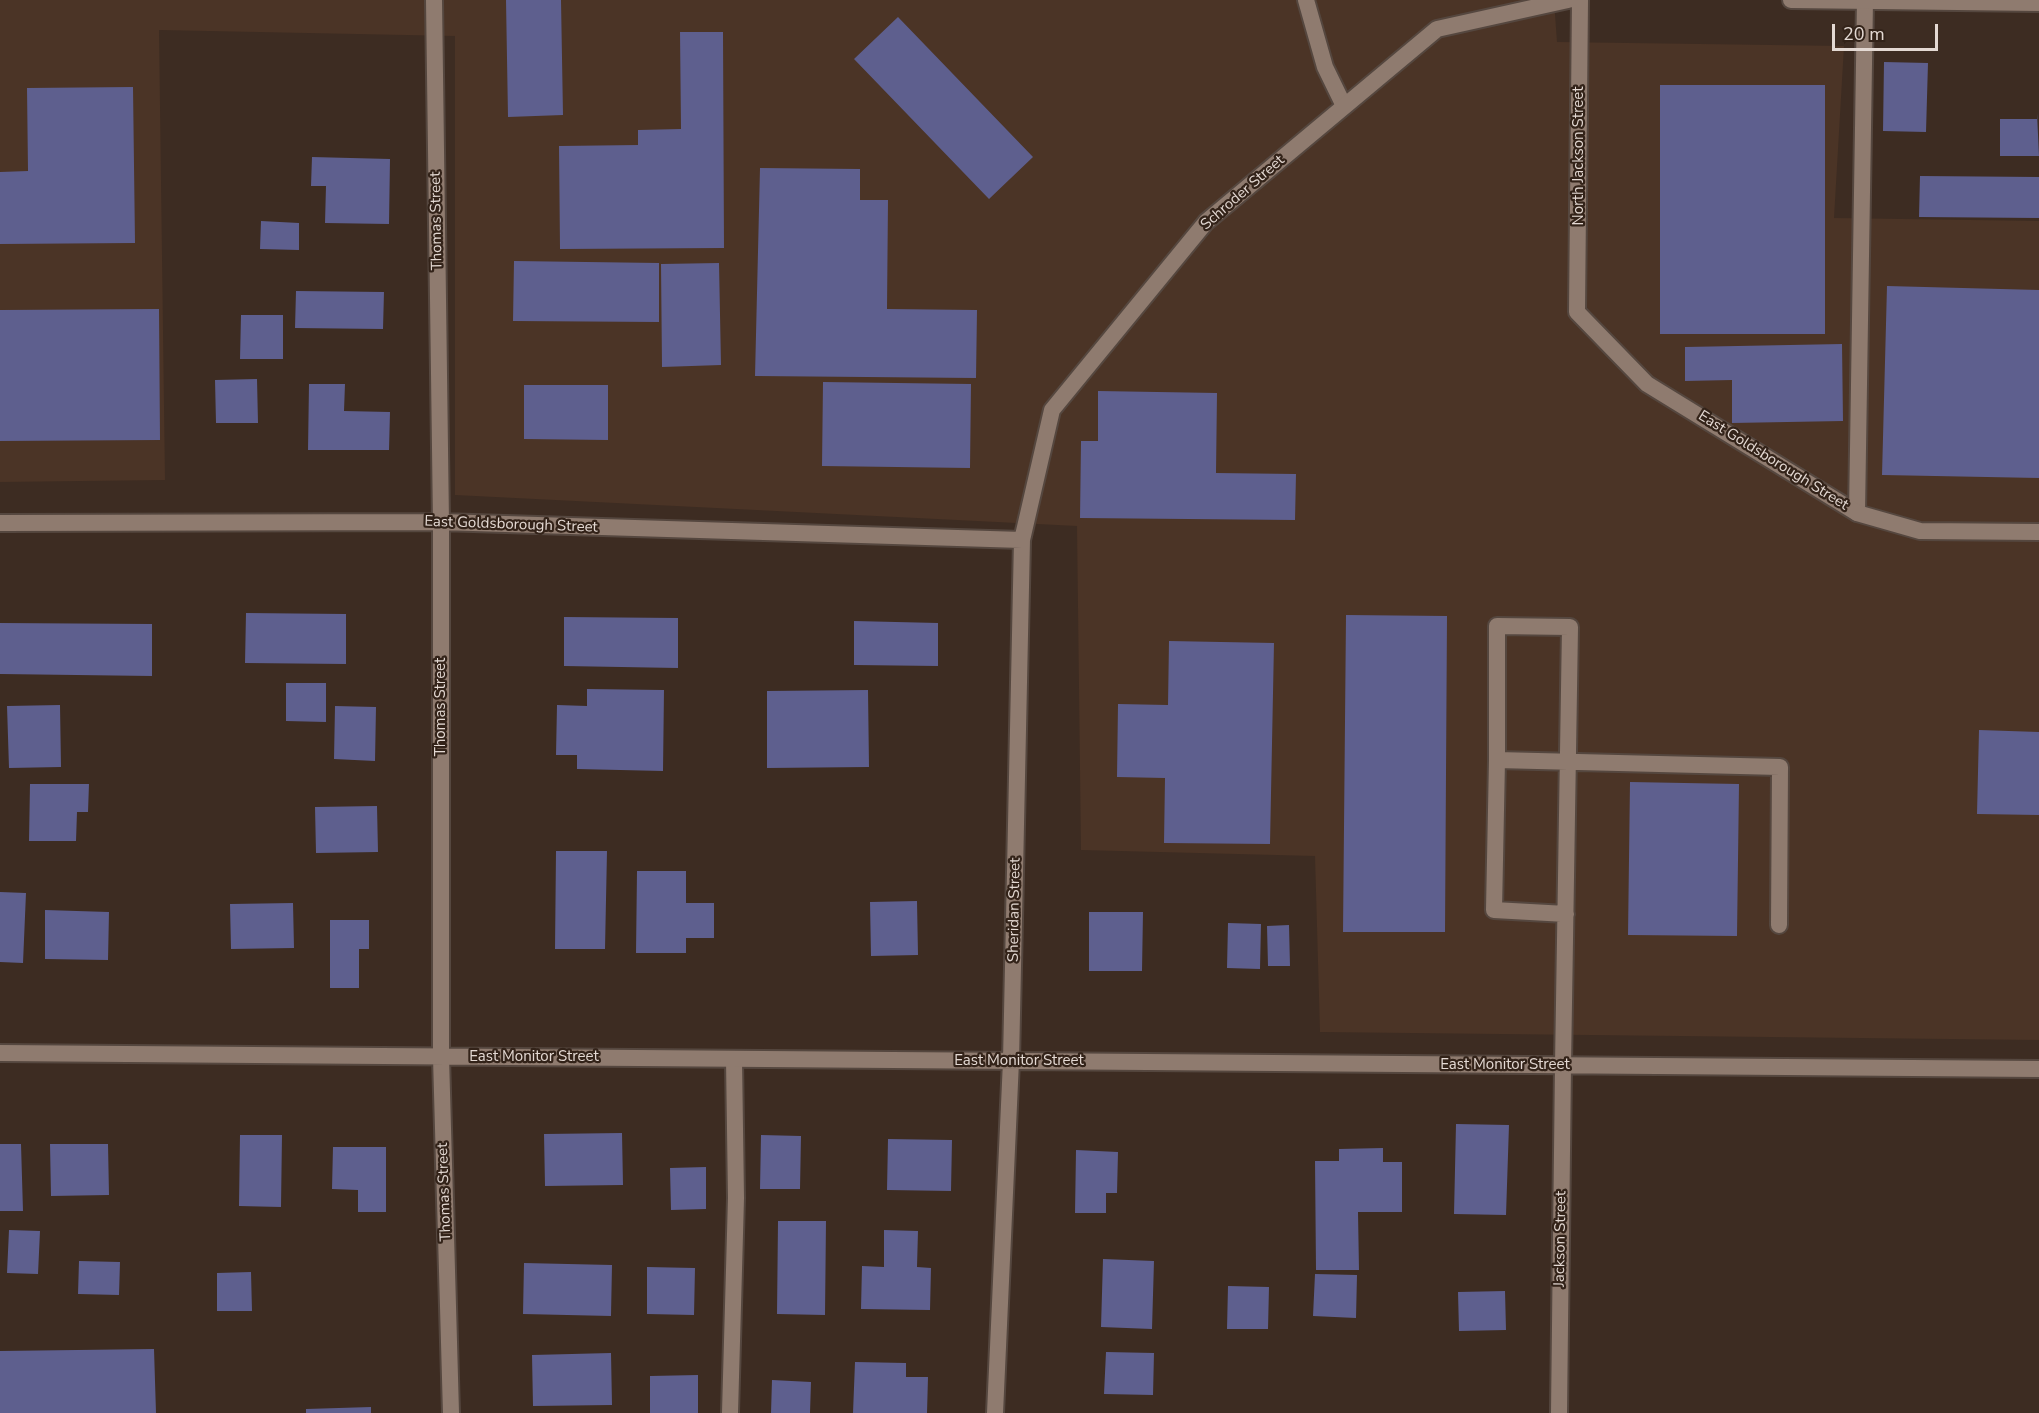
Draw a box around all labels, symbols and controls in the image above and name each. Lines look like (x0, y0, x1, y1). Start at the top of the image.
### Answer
scale bar (1835, 12, 1942, 50)
text: 20 m (1843, 22, 1885, 46)
street label: North Jackson Street (1570, 87, 1588, 225)
street label: Schroder Street (1197, 152, 1289, 234)
street label: Thomas Street (427, 172, 447, 270)
street label: East Goldsborough Street (1695, 407, 1851, 515)
street label: East Goldsborough Street (424, 513, 598, 537)
street label: Thomas Street (432, 658, 450, 756)
street label: Sheridan Street (1005, 858, 1025, 962)
street label: East Monitor Street (469, 1048, 599, 1066)
street label: East Monitor Street (954, 1052, 1084, 1070)
street label: East Monitor Street (1440, 1056, 1570, 1074)
street label: Thomas Street (434, 1142, 456, 1242)
street label: Jackson Street (1551, 1191, 1571, 1287)

